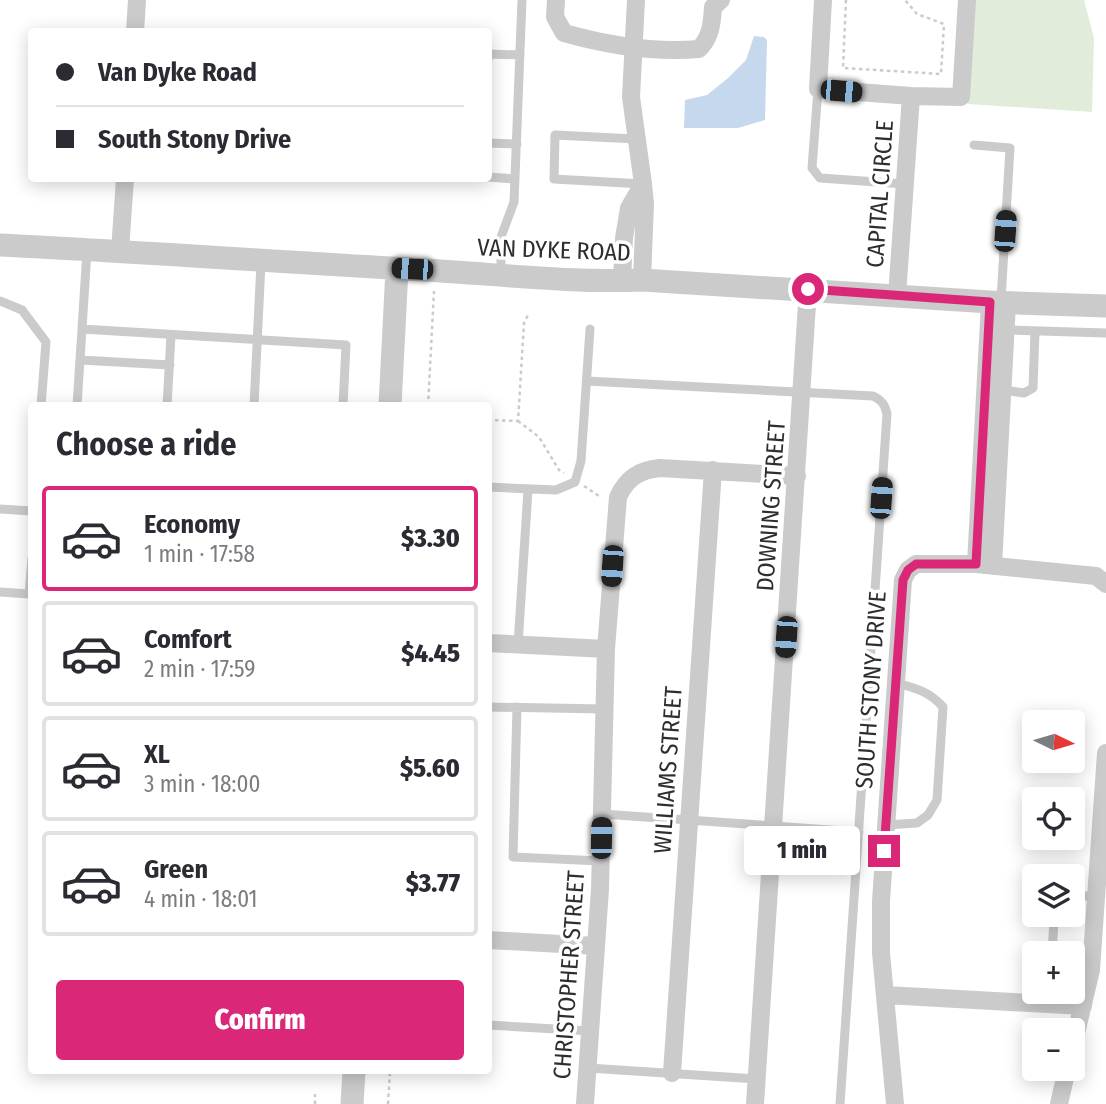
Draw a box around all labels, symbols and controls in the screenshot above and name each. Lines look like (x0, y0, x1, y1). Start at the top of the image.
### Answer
text: Van Dyke Road (98, 57, 257, 88)
car (820, 79, 863, 103)
street label: CAPITAL CIRCLE (861, 119, 899, 269)
text: South Stony Drive (98, 124, 291, 155)
car (994, 209, 1017, 253)
street label: VAN DYKE ROAD (477, 233, 631, 267)
car (391, 257, 434, 281)
route start (792, 273, 824, 305)
street label: DOWNING STREET (751, 420, 791, 592)
text: Choose a ride (56, 425, 237, 463)
car (870, 476, 893, 520)
icon: car (60, 507, 123, 570)
text: Economy (144, 509, 240, 540)
text: $3.30 (401, 523, 460, 554)
text: 1 min · 17:58 (144, 540, 255, 568)
car (601, 544, 624, 588)
street label: SOUTH STONY DRIVE (850, 590, 892, 790)
car (775, 615, 798, 659)
icon: car (60, 622, 123, 685)
text: Comfort (144, 624, 232, 655)
text: $4.45 (401, 638, 460, 669)
text: 2 min · 17:59 (144, 655, 255, 683)
street label: WILLIAMS STREET (648, 685, 688, 855)
north arrow (1022, 710, 1085, 774)
map controls (1022, 710, 1085, 1081)
icon: car (60, 737, 123, 800)
text: XL (144, 739, 170, 770)
text: $5.60 (400, 753, 460, 784)
text: 3 min · 18:00 (144, 770, 260, 798)
button: locate (1022, 787, 1085, 850)
car (591, 817, 612, 859)
callout: 1 min (744, 826, 860, 876)
route end (868, 835, 900, 867)
text: 1 min (777, 836, 827, 864)
icon: car (60, 852, 123, 915)
text: Green (144, 854, 208, 885)
button: layers (1022, 864, 1085, 927)
text: $3.77 (406, 868, 460, 899)
street label: CHRISTOPHER STREET (548, 870, 590, 1080)
text: 4 min · 18:01 (144, 885, 258, 913)
button: + (1022, 941, 1085, 1004)
button: Confirm (56, 980, 464, 1060)
button: − (1022, 1018, 1085, 1081)

